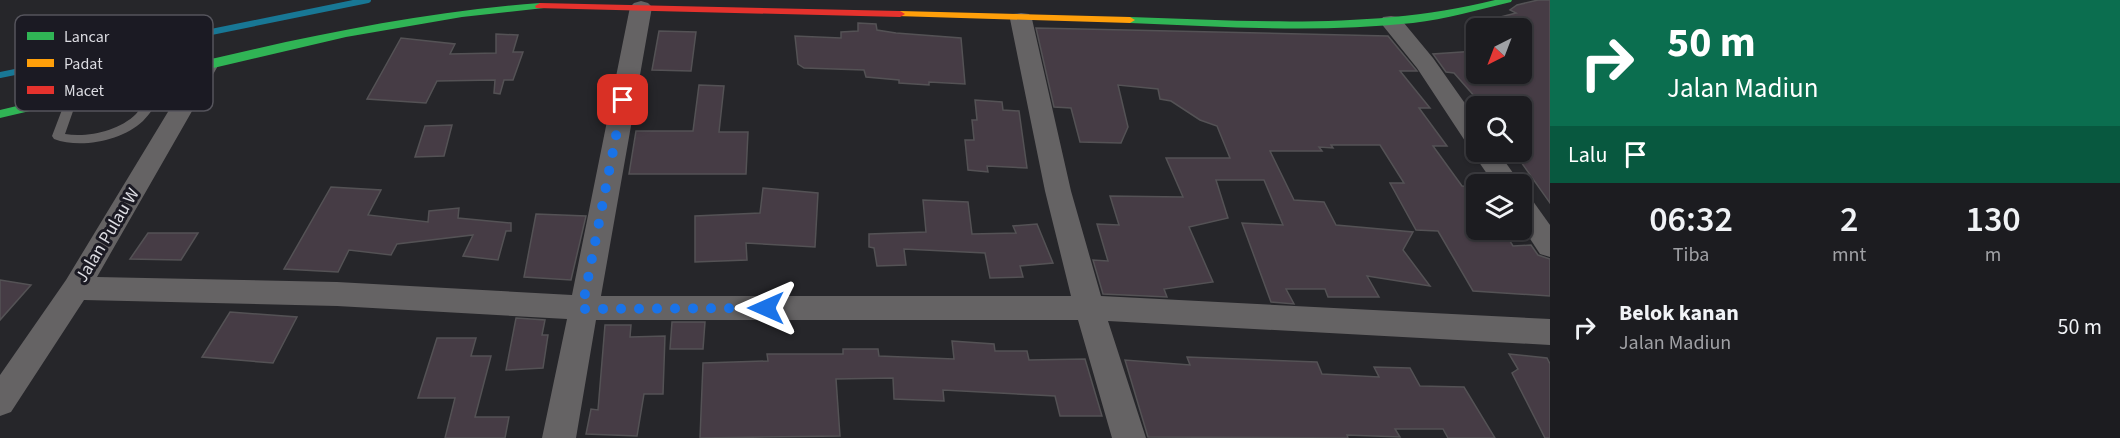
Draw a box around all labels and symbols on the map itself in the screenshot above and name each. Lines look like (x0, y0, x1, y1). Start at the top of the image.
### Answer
legend (15, 15, 213, 111)
north arrow (1466, 18, 1532, 84)
text: Lancar (64, 26, 110, 48)
text: Padat (64, 53, 103, 75)
pin (597, 74, 648, 125)
text: Macet (64, 80, 104, 102)
street label: Jalan Pulau W (69, 183, 145, 287)
position arrow (734, 276, 798, 340)

